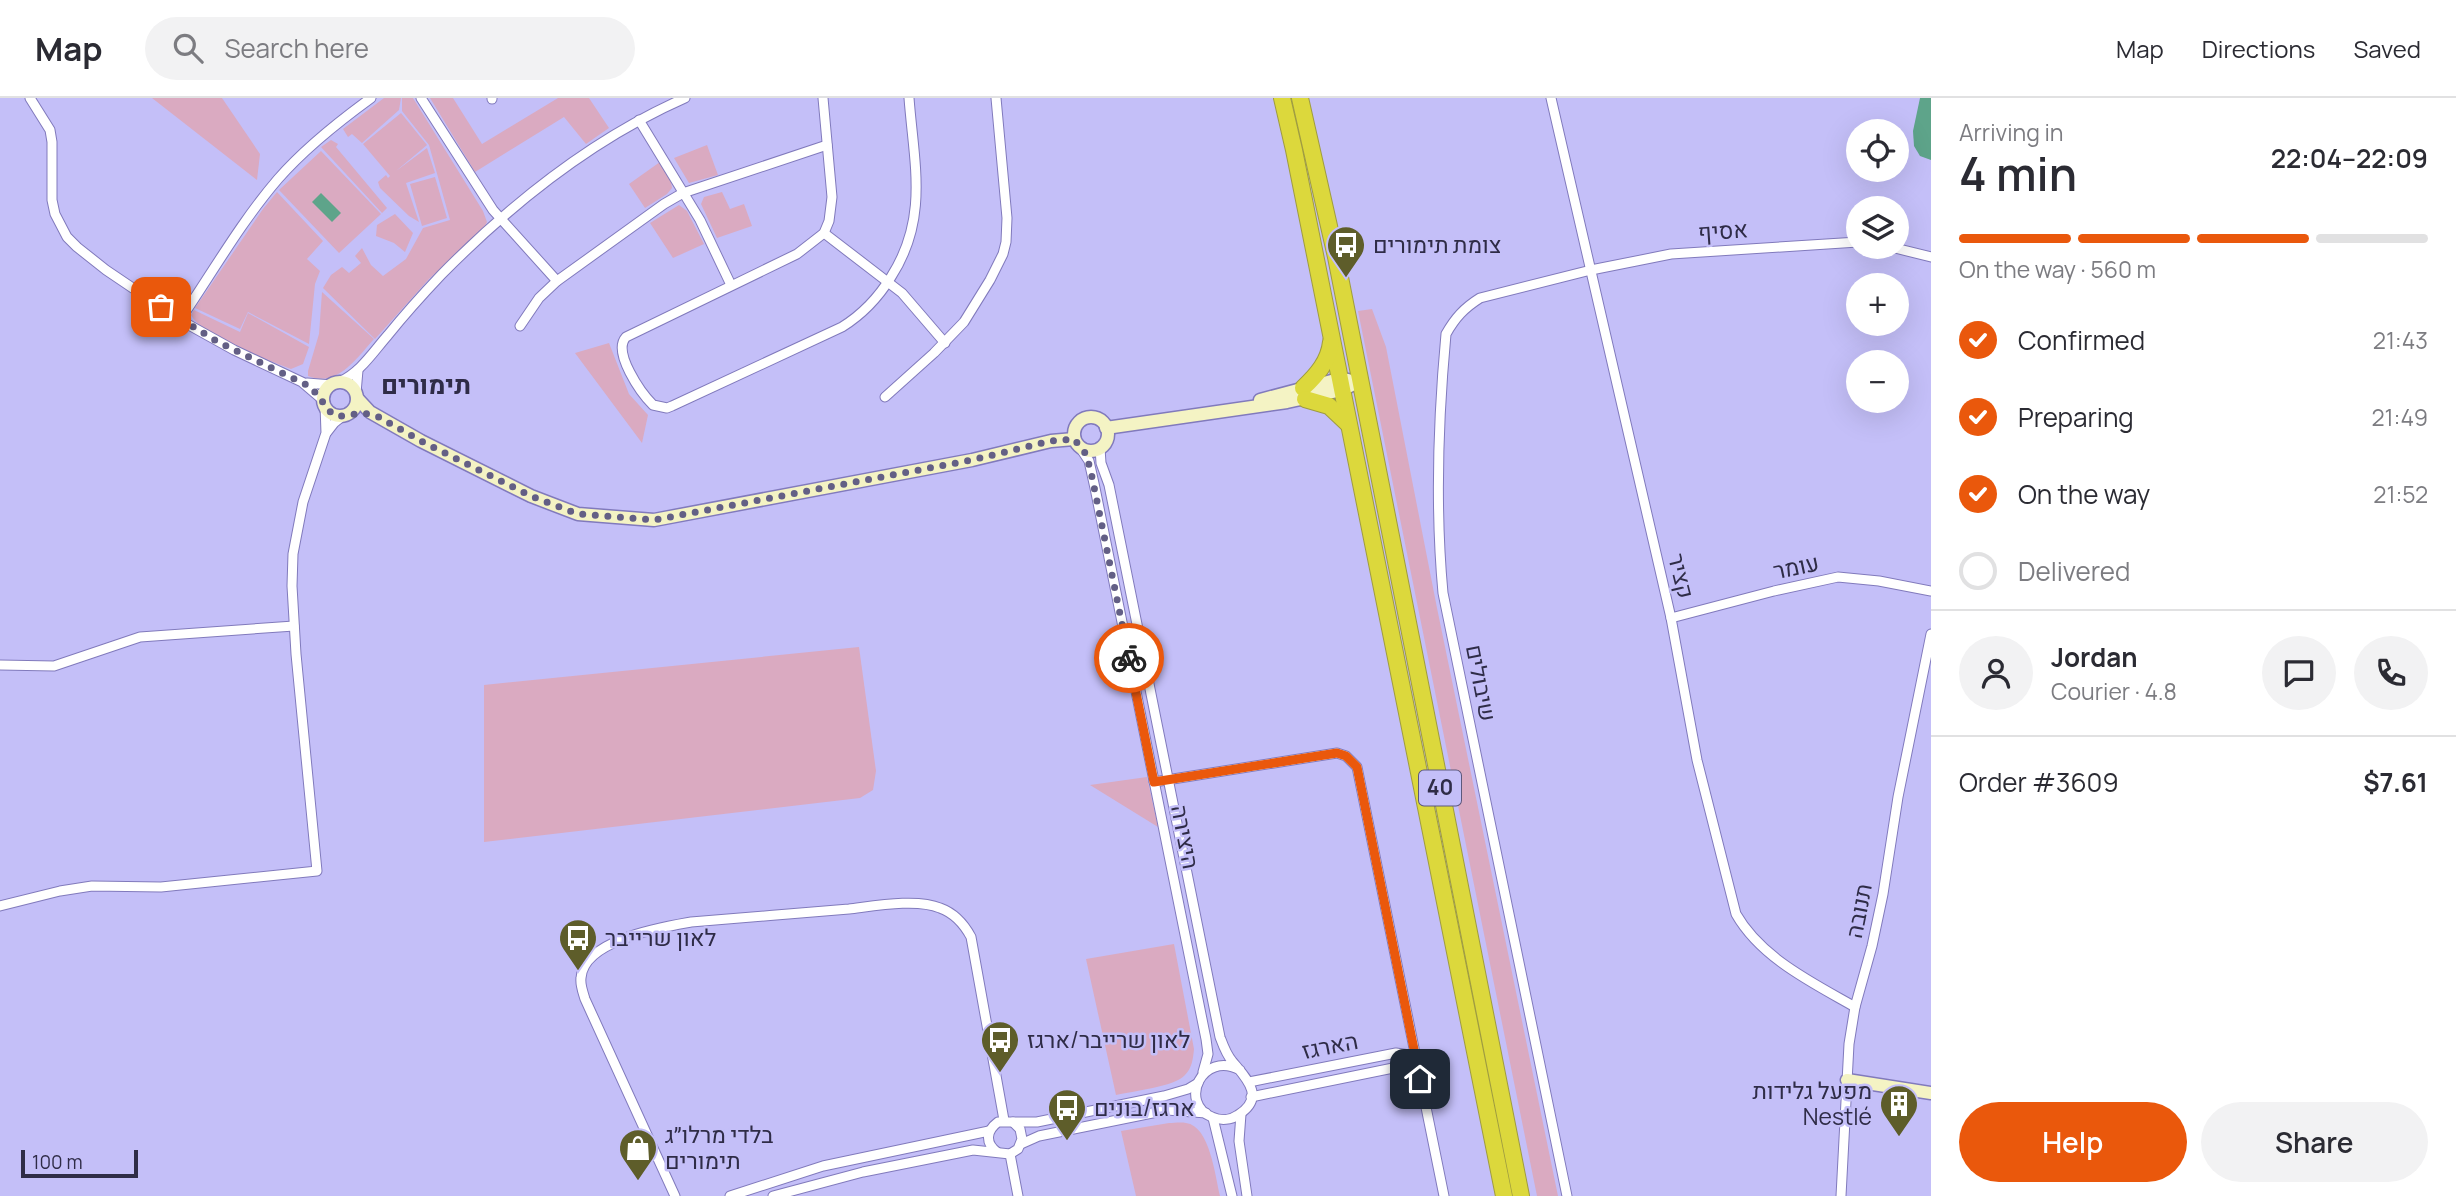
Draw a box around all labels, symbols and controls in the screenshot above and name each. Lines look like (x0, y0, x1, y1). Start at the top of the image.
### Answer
search box (145, 17, 635, 80)
text: Map (35, 26, 103, 71)
icon: search (169, 29, 207, 67)
text: Search here (225, 30, 369, 66)
text: Map (2116, 32, 2164, 65)
text: Directions (2202, 32, 2315, 65)
text: Saved (2353, 32, 2421, 65)
text: Arriving in (1959, 116, 2064, 148)
map controls (1846, 119, 1909, 413)
button: locate (1846, 119, 1909, 182)
text: 22:04–22:09 (2271, 140, 2428, 176)
text: 4 min (1959, 142, 2077, 205)
button: layers (1846, 196, 1909, 259)
street label: אסיף (1697, 212, 1749, 248)
bus stop icon: צומת תימורים (1325, 224, 1367, 279)
place label: צומת תימורים (1373, 228, 1501, 260)
text: On the way · 560 m (1959, 253, 2156, 285)
button: + (1846, 273, 1909, 336)
pin (131, 277, 191, 337)
icon: bag (142, 288, 180, 326)
icon: check (1959, 321, 1997, 359)
text: Confirmed (2018, 322, 2145, 358)
text: 21:43 (2373, 324, 2428, 356)
button: − (1846, 350, 1909, 413)
district label: תימורים (381, 366, 471, 402)
icon: check (1959, 398, 1997, 436)
text: Preparing (2018, 399, 2134, 435)
text: 21:49 (2371, 401, 2428, 433)
icon: check (1959, 475, 1997, 513)
text: On the way (2018, 476, 2150, 512)
text: 21:52 (2373, 478, 2428, 510)
street label: עומר (1770, 546, 1822, 586)
street label: קציר (1661, 550, 1703, 602)
text: Delivered (2018, 553, 2130, 589)
courier (1094, 623, 1164, 693)
button: person (1959, 636, 2033, 710)
button: chat (2262, 636, 2336, 710)
button: phone (2354, 636, 2428, 710)
icon: bike (1110, 639, 1148, 677)
text: Jordan (2051, 639, 2137, 675)
street label: שיבולים (1459, 642, 1505, 724)
text: Courier · 4.8 (2051, 675, 2177, 707)
text: Order #3609 (1959, 764, 2119, 800)
text: $7.61 (2363, 764, 2428, 800)
road number: 40 (1419, 770, 1461, 806)
street label: היצירה (1164, 802, 1208, 872)
street label: תנובה (1837, 881, 1879, 941)
bus stop icon: לאון שרייבר (557, 917, 599, 972)
place label: לאון שרייבר (605, 921, 716, 953)
bus stop icon: לאון שרייבר/ארגז (979, 1019, 1021, 1074)
place label: לאון שרייבר/ארגז (1027, 1023, 1190, 1055)
street label: הארגז (1299, 1024, 1361, 1066)
pin (1390, 1049, 1450, 1109)
icon: home (1401, 1060, 1439, 1098)
place label: מפעל גלידות Nestlé (1752, 1074, 1872, 1132)
building icon: מפעל גלידות Nestlé (1878, 1083, 1920, 1138)
bus stop icon: ארגז/בונים (1046, 1087, 1088, 1142)
place label: ארגז/בונים (1094, 1091, 1195, 1123)
button: Help (1959, 1102, 2187, 1182)
button: Share (2201, 1102, 2428, 1182)
place label: בלדי מרלו״ג תימורים (665, 1118, 773, 1176)
shop icon: בלדי מרלו״ג תימורים (617, 1127, 659, 1182)
scale bar (21, 1147, 138, 1179)
text: 100 m (32, 1149, 83, 1175)

